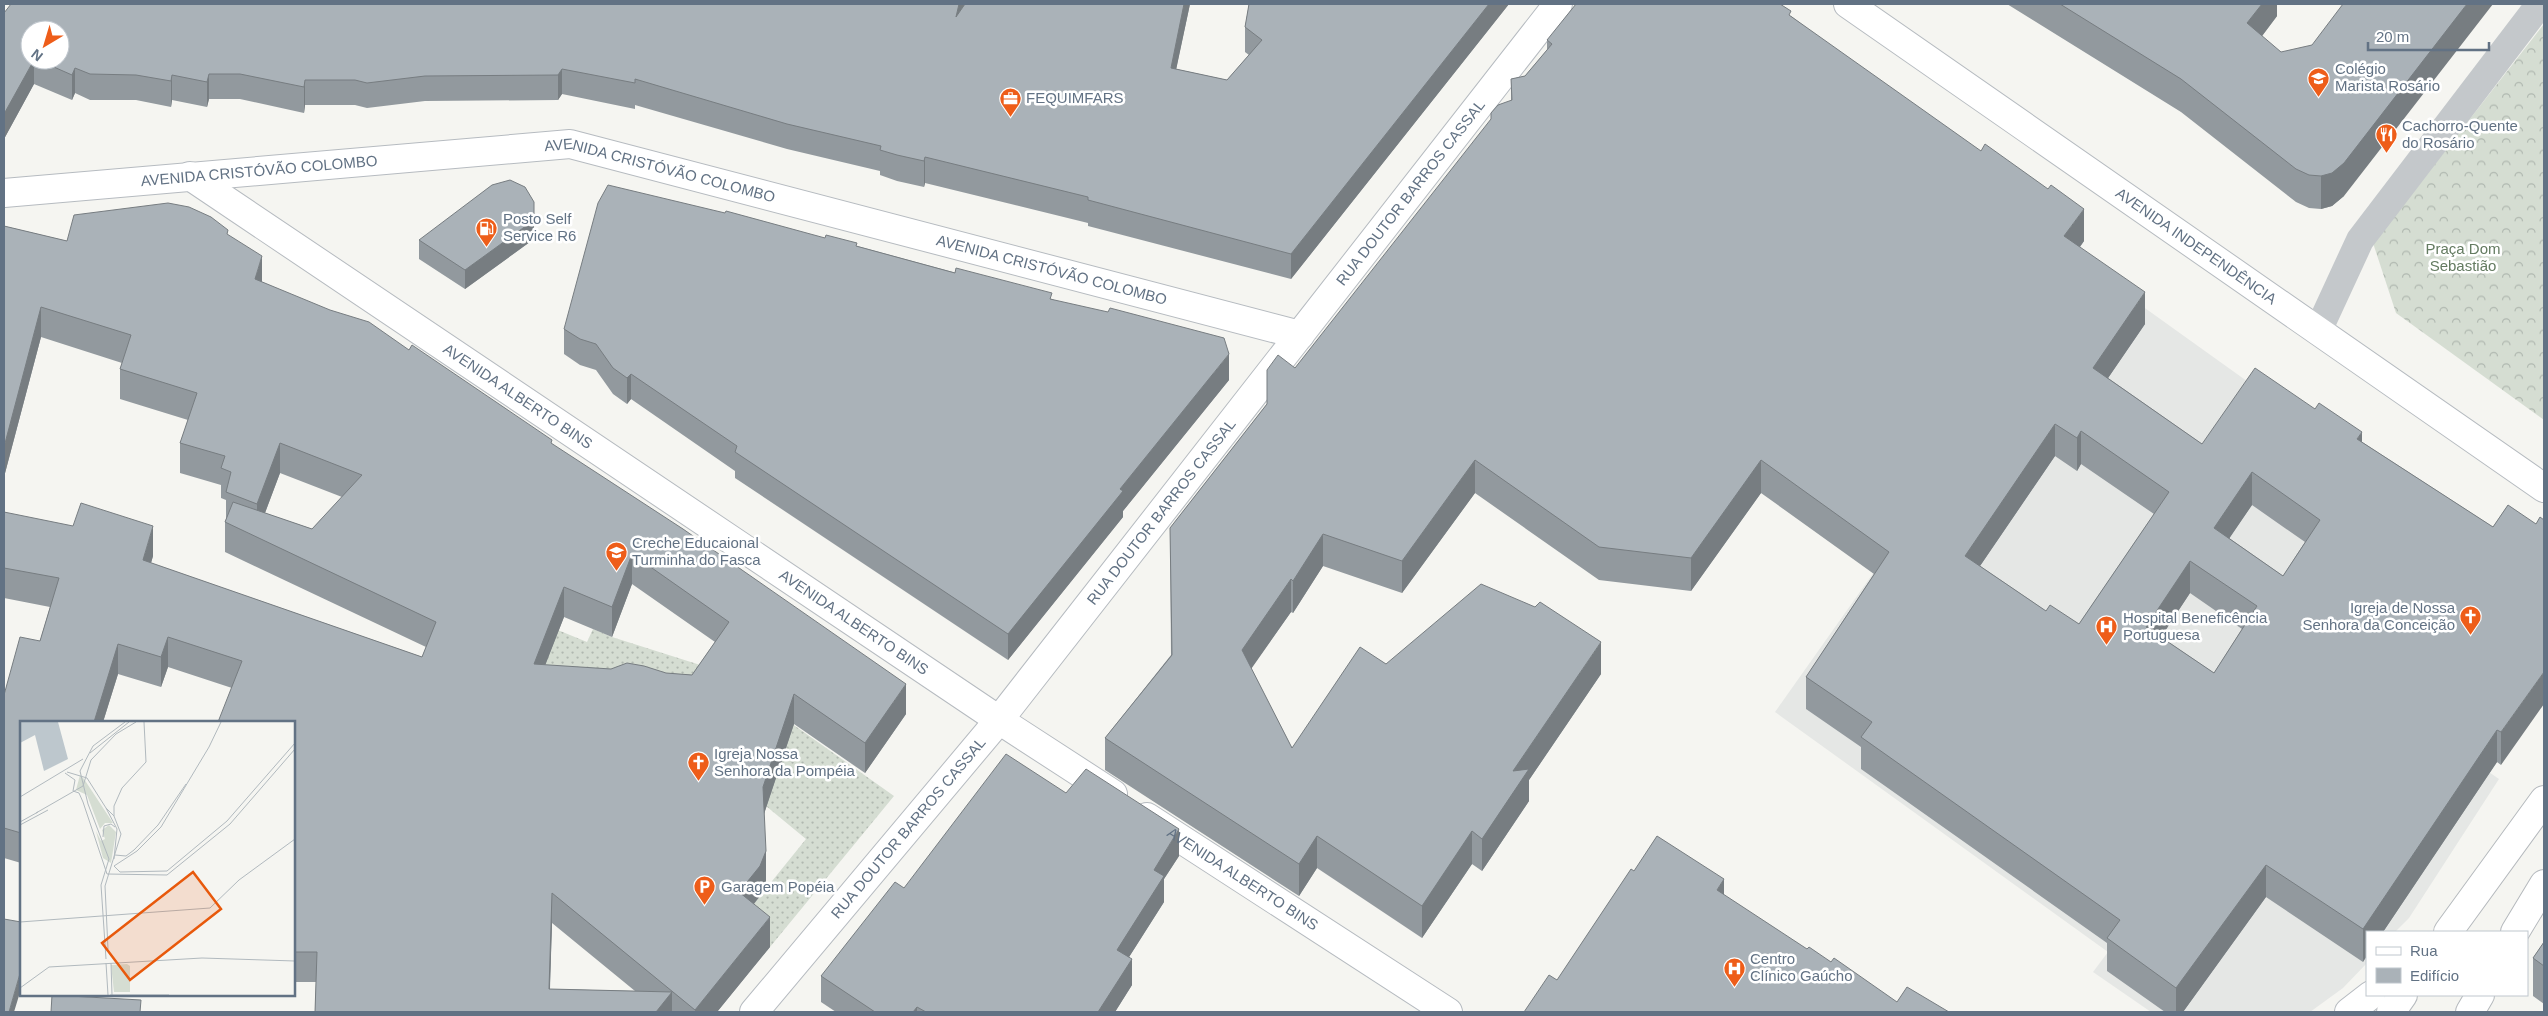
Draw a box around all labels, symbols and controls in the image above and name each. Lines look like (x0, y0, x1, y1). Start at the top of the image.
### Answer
north arrow (20, 20, 70, 70)
scale bar (2368, 20, 2489, 52)
text: 20 m (2376, 28, 2409, 45)
text: N (28, 46, 46, 65)
place label: Colégio Marista Rosário (2335, 60, 2440, 94)
school or university icon: Colégio Marista Rosário (2307, 66, 2331, 97)
office icon: FEQUIMFARS (998, 86, 1022, 117)
place label: FEQUIMFARS (1026, 89, 1124, 106)
street label: RUA DOUTOR BARROS CASSAL (1332, 96, 1488, 289)
place label: Cachorro-Quente do Rosário (2402, 117, 2518, 151)
restaurant icon: Cachorro-Quente do Rosário (2374, 123, 2398, 154)
street label: AVENIDA CRISTÓVÃO COLOMBO (543, 135, 777, 205)
street label: AVENIDA CRISTÓVÃO COLOMBO (140, 152, 378, 189)
street label: AVENIDA INDEPENDÊNCIA (2113, 184, 2280, 307)
place label: Posto Self Service R6 (503, 210, 576, 244)
fuel station icon: Posto Self Service R6 (475, 216, 499, 247)
street label: AVENIDA CRISTÓVÃO COLOMBO (935, 231, 1169, 308)
park label: Praça Dom Sebastião (2425, 240, 2501, 274)
street label: AVENIDA ALBERTO BINS (440, 340, 596, 452)
street label: RUA DOUTOR BARROS CASSAL (1083, 416, 1239, 608)
place label: Creche Educaional Turminha do Fasca (632, 534, 761, 568)
school or university icon: Creche Educaional Turminha do Fasca (604, 540, 628, 571)
street label: AVENIDA ALBERTO BINS (776, 566, 932, 678)
place label: Igreja de Nossa Senhora da Conceição (2302, 599, 2456, 633)
church icon: Igreja de Nossa Senhora da Conceição (2459, 605, 2483, 636)
place label: Hospital Beneficência Portuguesa (2123, 609, 2268, 643)
hospital icon: Hospital Beneficência Portuguesa (2095, 615, 2119, 646)
inset map (20, 721, 295, 996)
street label: RUA DOUTOR BARROS CASSAL (827, 734, 989, 922)
place label: Igreja Nossa Senhora da Pompéia (714, 745, 856, 779)
church icon: Igreja Nossa Senhora da Pompéia (686, 751, 710, 782)
street label: AVENIDA ALBERTO BINS (1164, 824, 1321, 934)
parking icon: Garagem Popéia (693, 875, 717, 906)
place label: Garagem Popéia (721, 878, 835, 895)
legend (2366, 931, 2528, 996)
text: Rua (2410, 942, 2438, 959)
place label: Centro Clínico Gaúcho (1750, 950, 1853, 984)
hospital icon: Centro Clínico Gaúcho (1722, 956, 1746, 987)
text: Edifício (2410, 967, 2459, 984)

